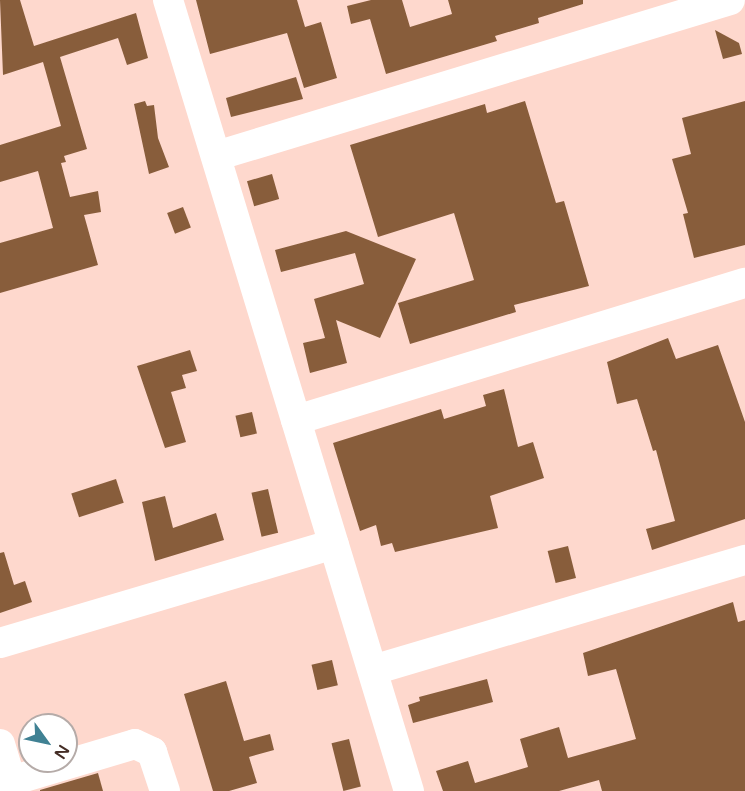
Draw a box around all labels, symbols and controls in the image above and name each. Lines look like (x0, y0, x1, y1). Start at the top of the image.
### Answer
north arrow (18, 713, 78, 773)
text: N (50, 741, 73, 763)

